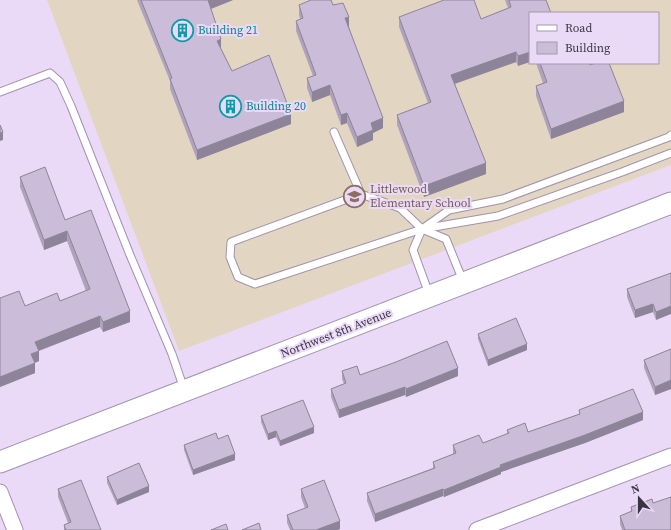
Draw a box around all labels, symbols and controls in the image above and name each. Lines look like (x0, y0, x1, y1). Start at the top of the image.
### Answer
legend (529, 12, 659, 64)
building icon: Building 21 (169, 17, 195, 43)
text: Road (565, 20, 592, 36)
place label: Building 21 (198, 22, 258, 38)
text: Building (565, 40, 610, 56)
building icon: Building 20 (217, 93, 243, 119)
place label: Building 20 (246, 98, 306, 114)
place label: Littlewood Elementary School (370, 181, 471, 211)
school or university icon: Littlewood Elementary School (342, 183, 368, 209)
street label: Northwest 8th Avenue (278, 304, 394, 362)
north arrow (619, 478, 659, 518)
text: N (629, 481, 642, 498)

